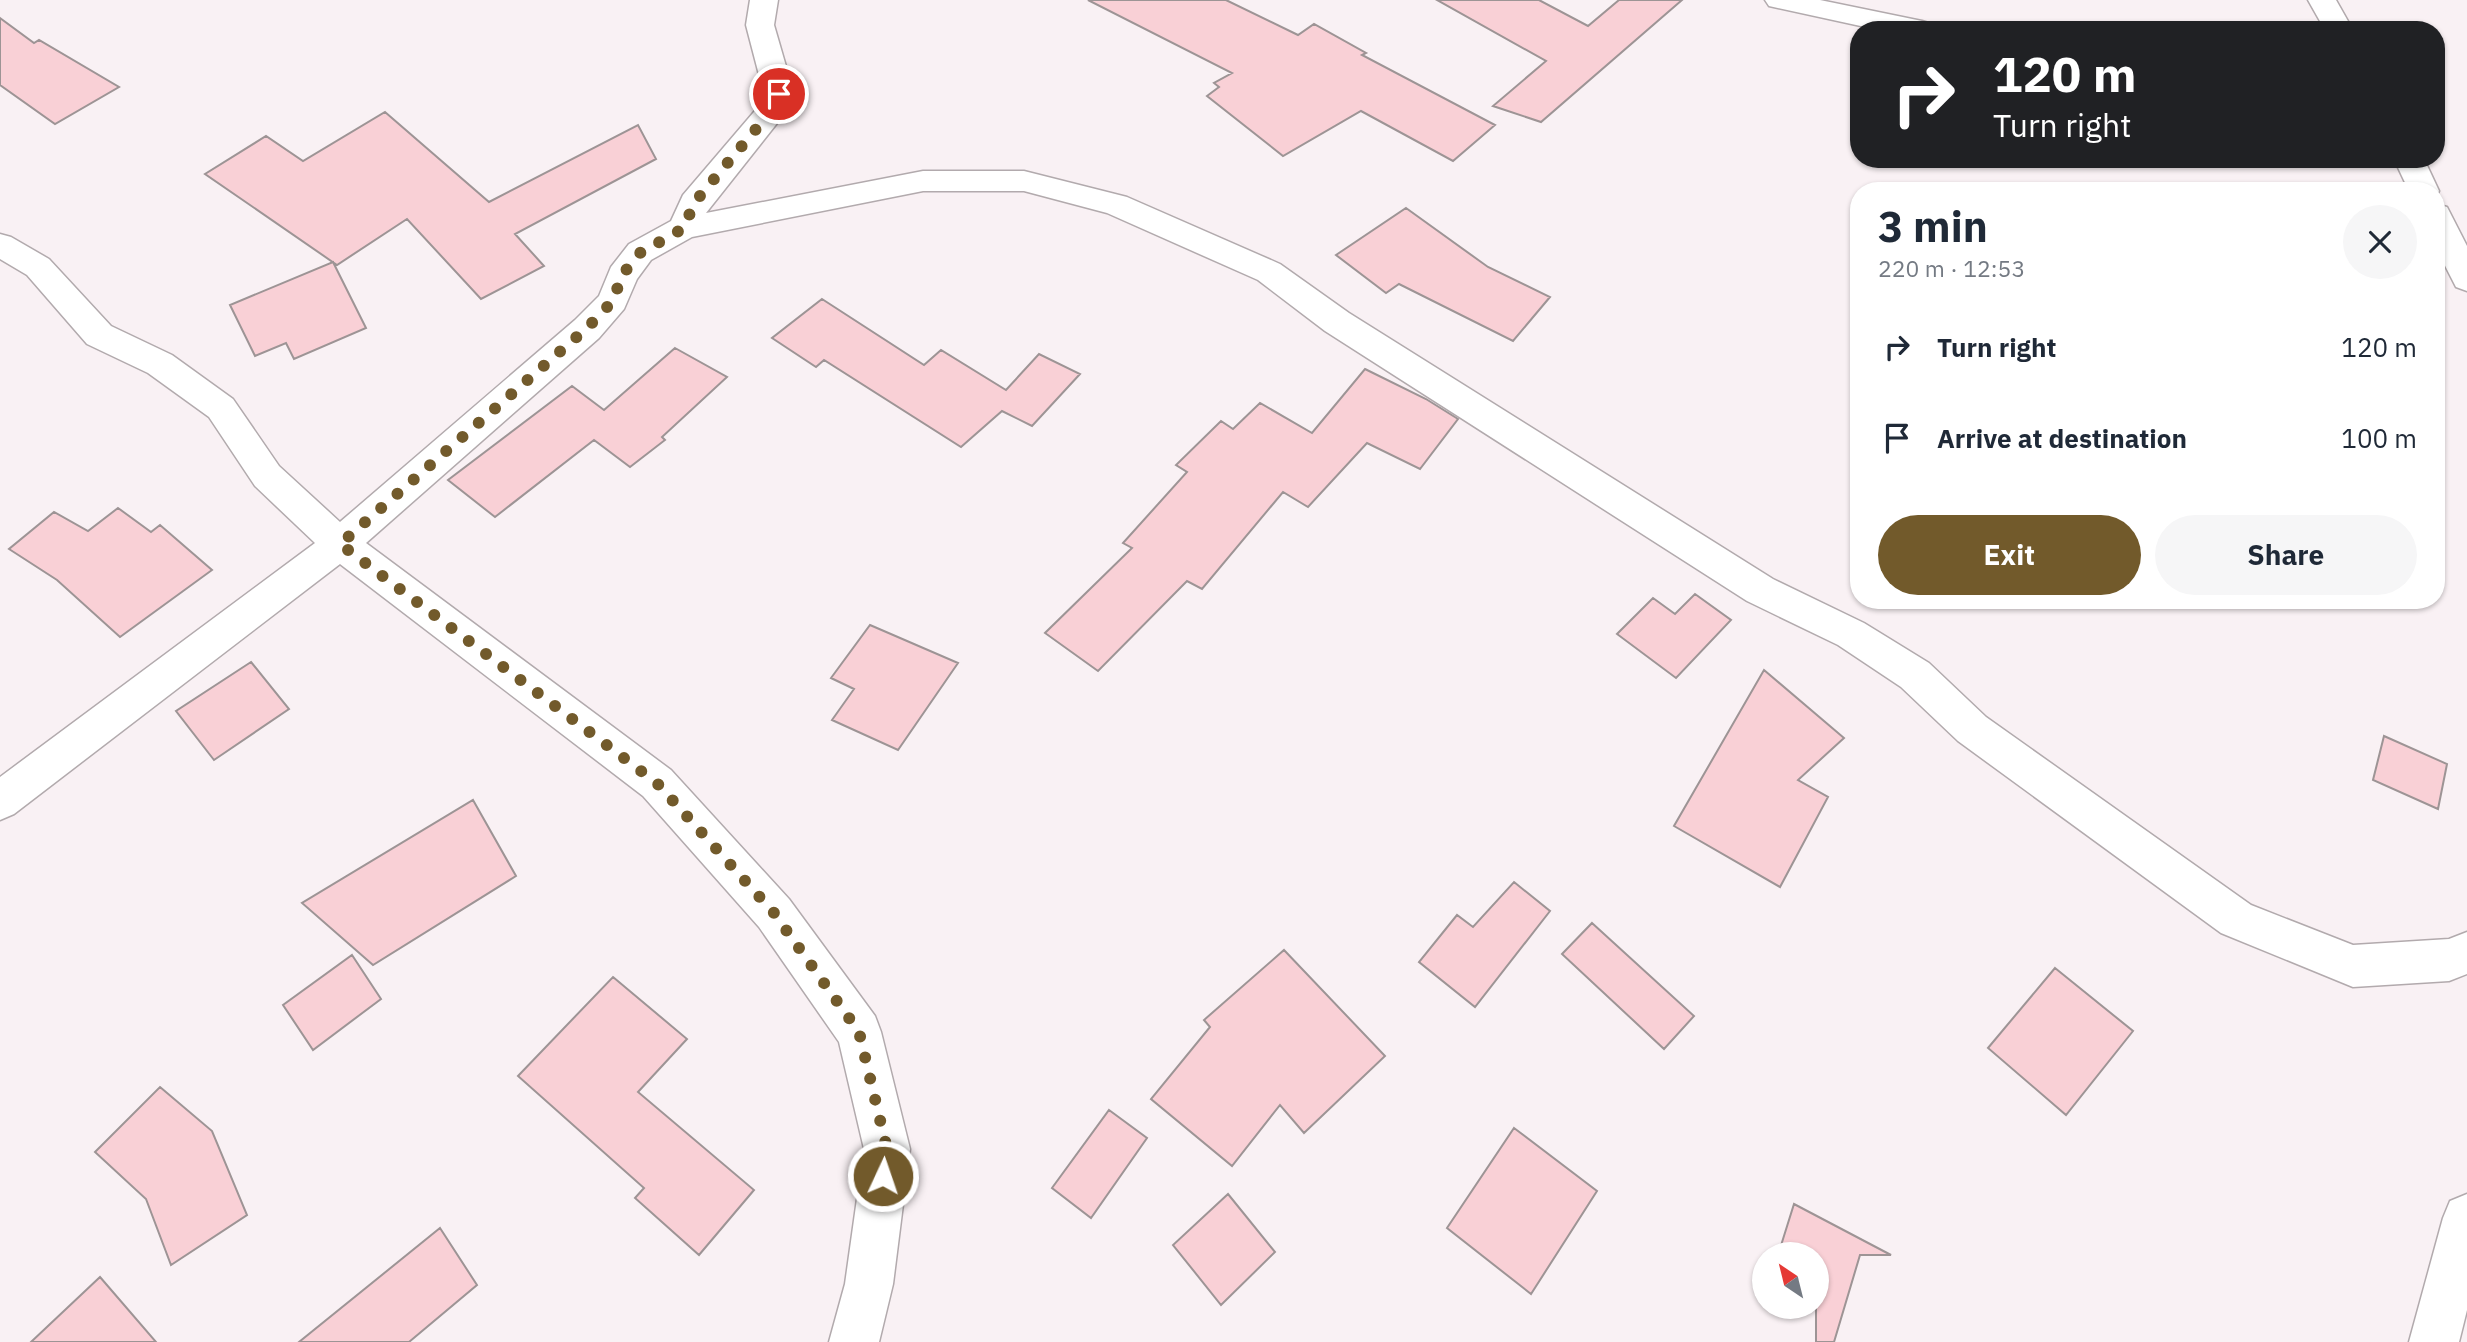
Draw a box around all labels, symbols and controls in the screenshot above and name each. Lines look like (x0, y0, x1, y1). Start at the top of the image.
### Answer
text: 120 m (1993, 42, 2137, 105)
icon: right (1878, 49, 1969, 140)
pin (749, 64, 809, 124)
icon: arrive (760, 75, 798, 113)
text: Turn right (1993, 104, 2131, 146)
text: 3 min (1878, 199, 1988, 254)
button: close (2343, 205, 2417, 279)
text: 220 m · 12:53 (1878, 253, 2025, 283)
icon: right (1878, 328, 1916, 366)
text: Turn right (1937, 330, 2056, 364)
text: 120 m (2341, 330, 2417, 364)
icon: arrive (1878, 419, 1916, 457)
text: Arrive at destination (1937, 421, 2187, 455)
text: 100 m (2341, 421, 2417, 455)
button: Exit (1878, 515, 2141, 595)
button: Share (2155, 515, 2417, 595)
position arrow (846, 1139, 920, 1213)
north arrow (1752, 1242, 1829, 1320)
map controls (1752, 1242, 1829, 1319)

